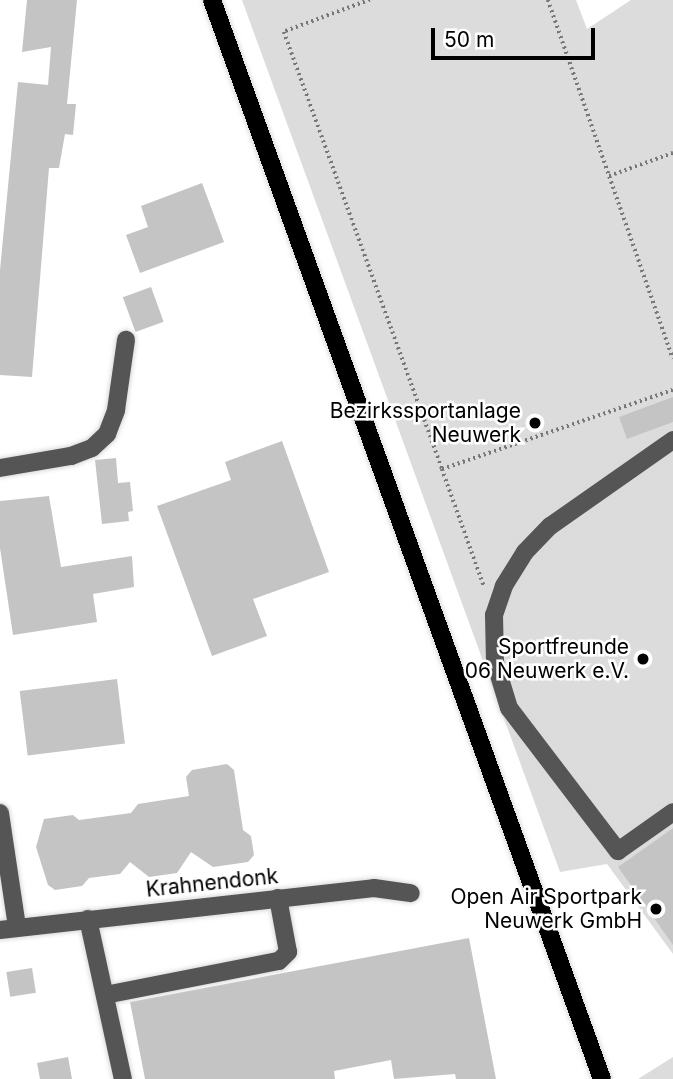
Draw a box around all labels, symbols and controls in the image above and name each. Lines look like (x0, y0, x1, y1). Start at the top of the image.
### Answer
scale bar (435, 14, 600, 58)
text: 50 m (444, 27, 494, 52)
place label: Bezirkssportanlage Neuwerk (330, 398, 521, 448)
marker: Bezirkssportanlage Neuwerk (527, 415, 543, 431)
place label: Sportfreunde 06 Neuwerk e.V. (465, 634, 629, 684)
marker: Sportfreunde 06 Neuwerk e.V. (635, 651, 651, 667)
street label: Krahnendonk (145, 864, 279, 902)
place label: Open Air Sportpark Neuwerk GmbH (450, 884, 642, 934)
marker: Open Air Sportpark Neuwerk GmbH (648, 901, 664, 917)

